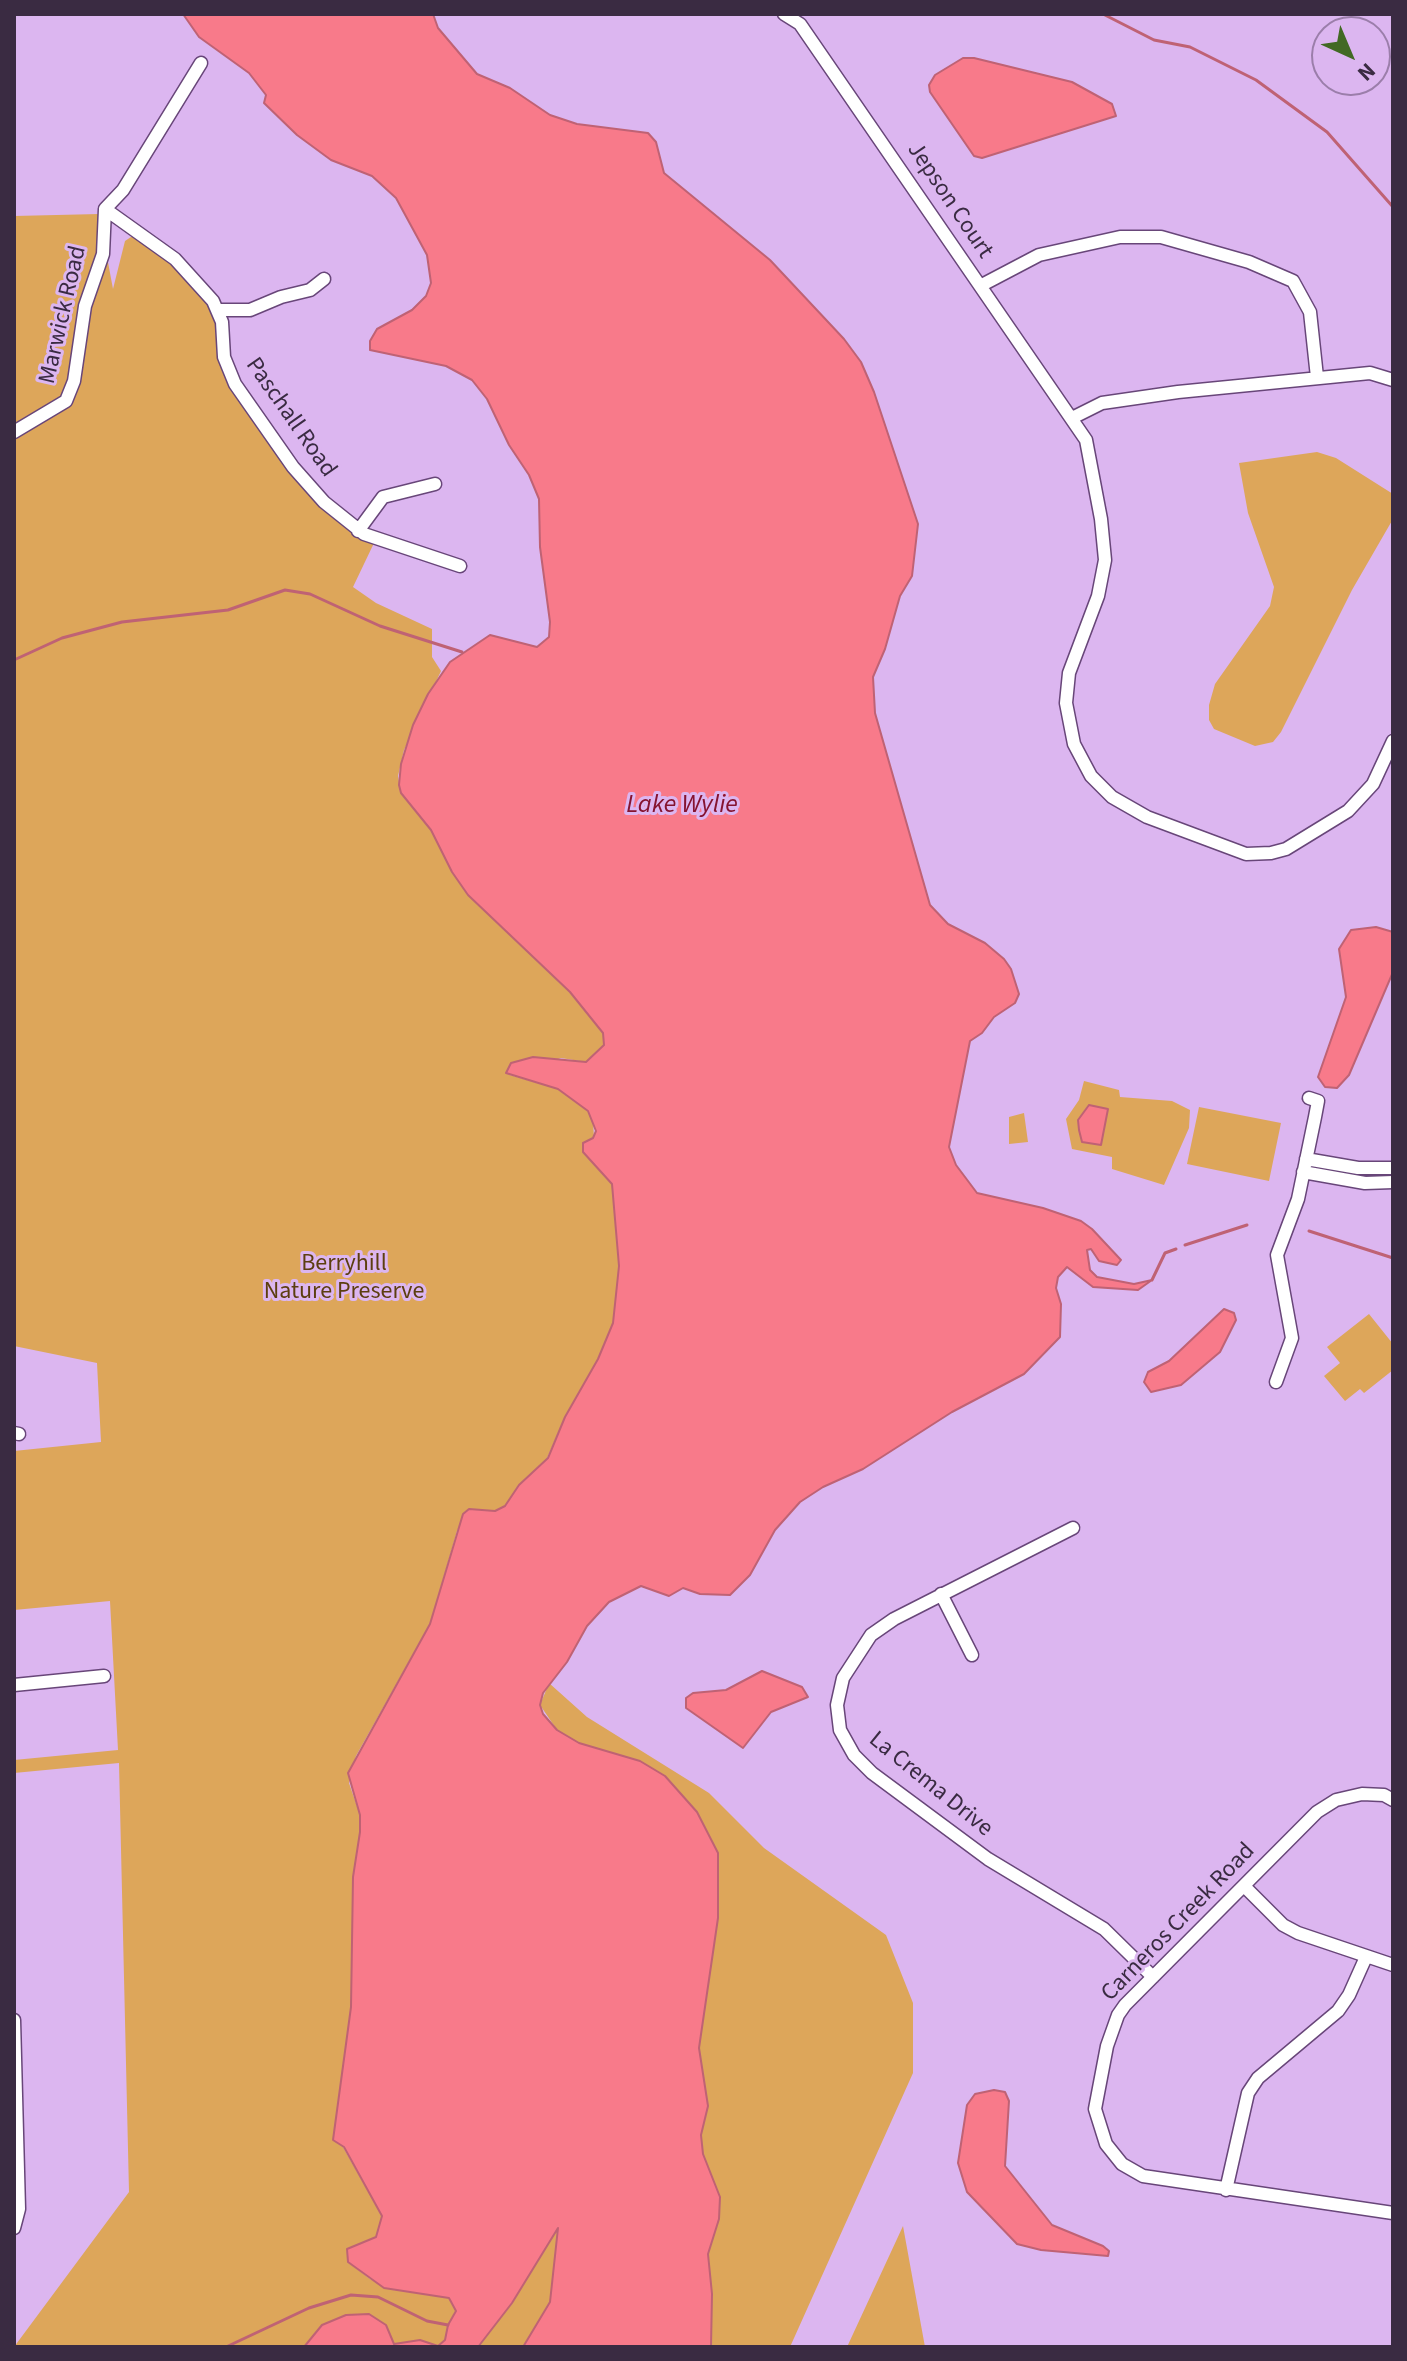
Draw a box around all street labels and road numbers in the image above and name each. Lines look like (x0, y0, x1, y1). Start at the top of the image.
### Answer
street label: Jepson Court (900, 137, 998, 265)
street label: Marwick Road (34, 243, 94, 387)
street label: Paschall Road (238, 353, 342, 483)
street label: La Crema Drive (862, 1726, 998, 1844)
street label: Carneros Creek Road (1096, 1838, 1262, 2008)

